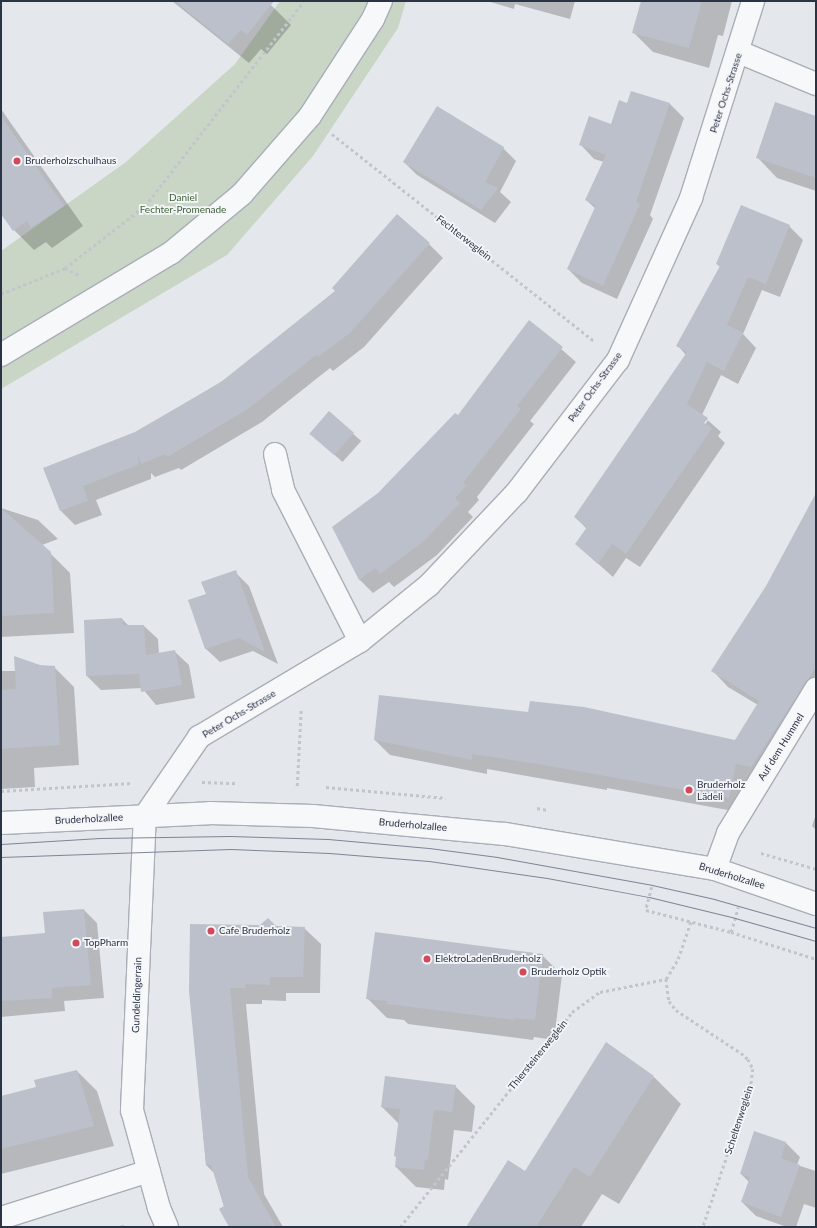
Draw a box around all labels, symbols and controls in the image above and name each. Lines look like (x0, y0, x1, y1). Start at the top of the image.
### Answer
street label: Peter Ochs-Strasse (707, 51, 745, 135)
place label: Bruderholzschulhaus (25, 155, 116, 167)
marker: Bruderholzschulhaus (12, 156, 22, 166)
park label: Daniel Fechter-Promenade (140, 191, 226, 214)
street label: Fechterweglein (434, 213, 494, 263)
street label: Peter Ochs-Strasse (566, 350, 624, 424)
street label: Peter Ochs-Strasse (200, 687, 278, 741)
street label: Auf dem Hummel (755, 711, 807, 783)
place label: Bruderholz Lädeli (697, 778, 745, 802)
marker: Bruderholz Lädeli (684, 785, 694, 795)
street label: Bruderholzallee (54, 811, 124, 827)
street label: Bruderholzallee (378, 816, 448, 834)
street label: Bruderholzallee (698, 860, 766, 892)
place label: Cafe Bruderholz (219, 925, 290, 937)
marker: Cafe Bruderholz (206, 926, 216, 936)
place label: TopPharm (84, 937, 128, 949)
marker: TopPharm (71, 938, 81, 948)
place label: ElektroLadenBruderholz (435, 953, 541, 965)
marker: ElektroLadenBruderholz (422, 954, 432, 964)
street label: Gundeldingerrain (130, 957, 144, 1033)
place label: Bruderholz Optik (531, 966, 606, 978)
marker: Bruderholz Optik (518, 967, 528, 977)
street label: Thiersteinerweglein (506, 1018, 570, 1092)
street label: Scheltenweglein (722, 1084, 756, 1156)

